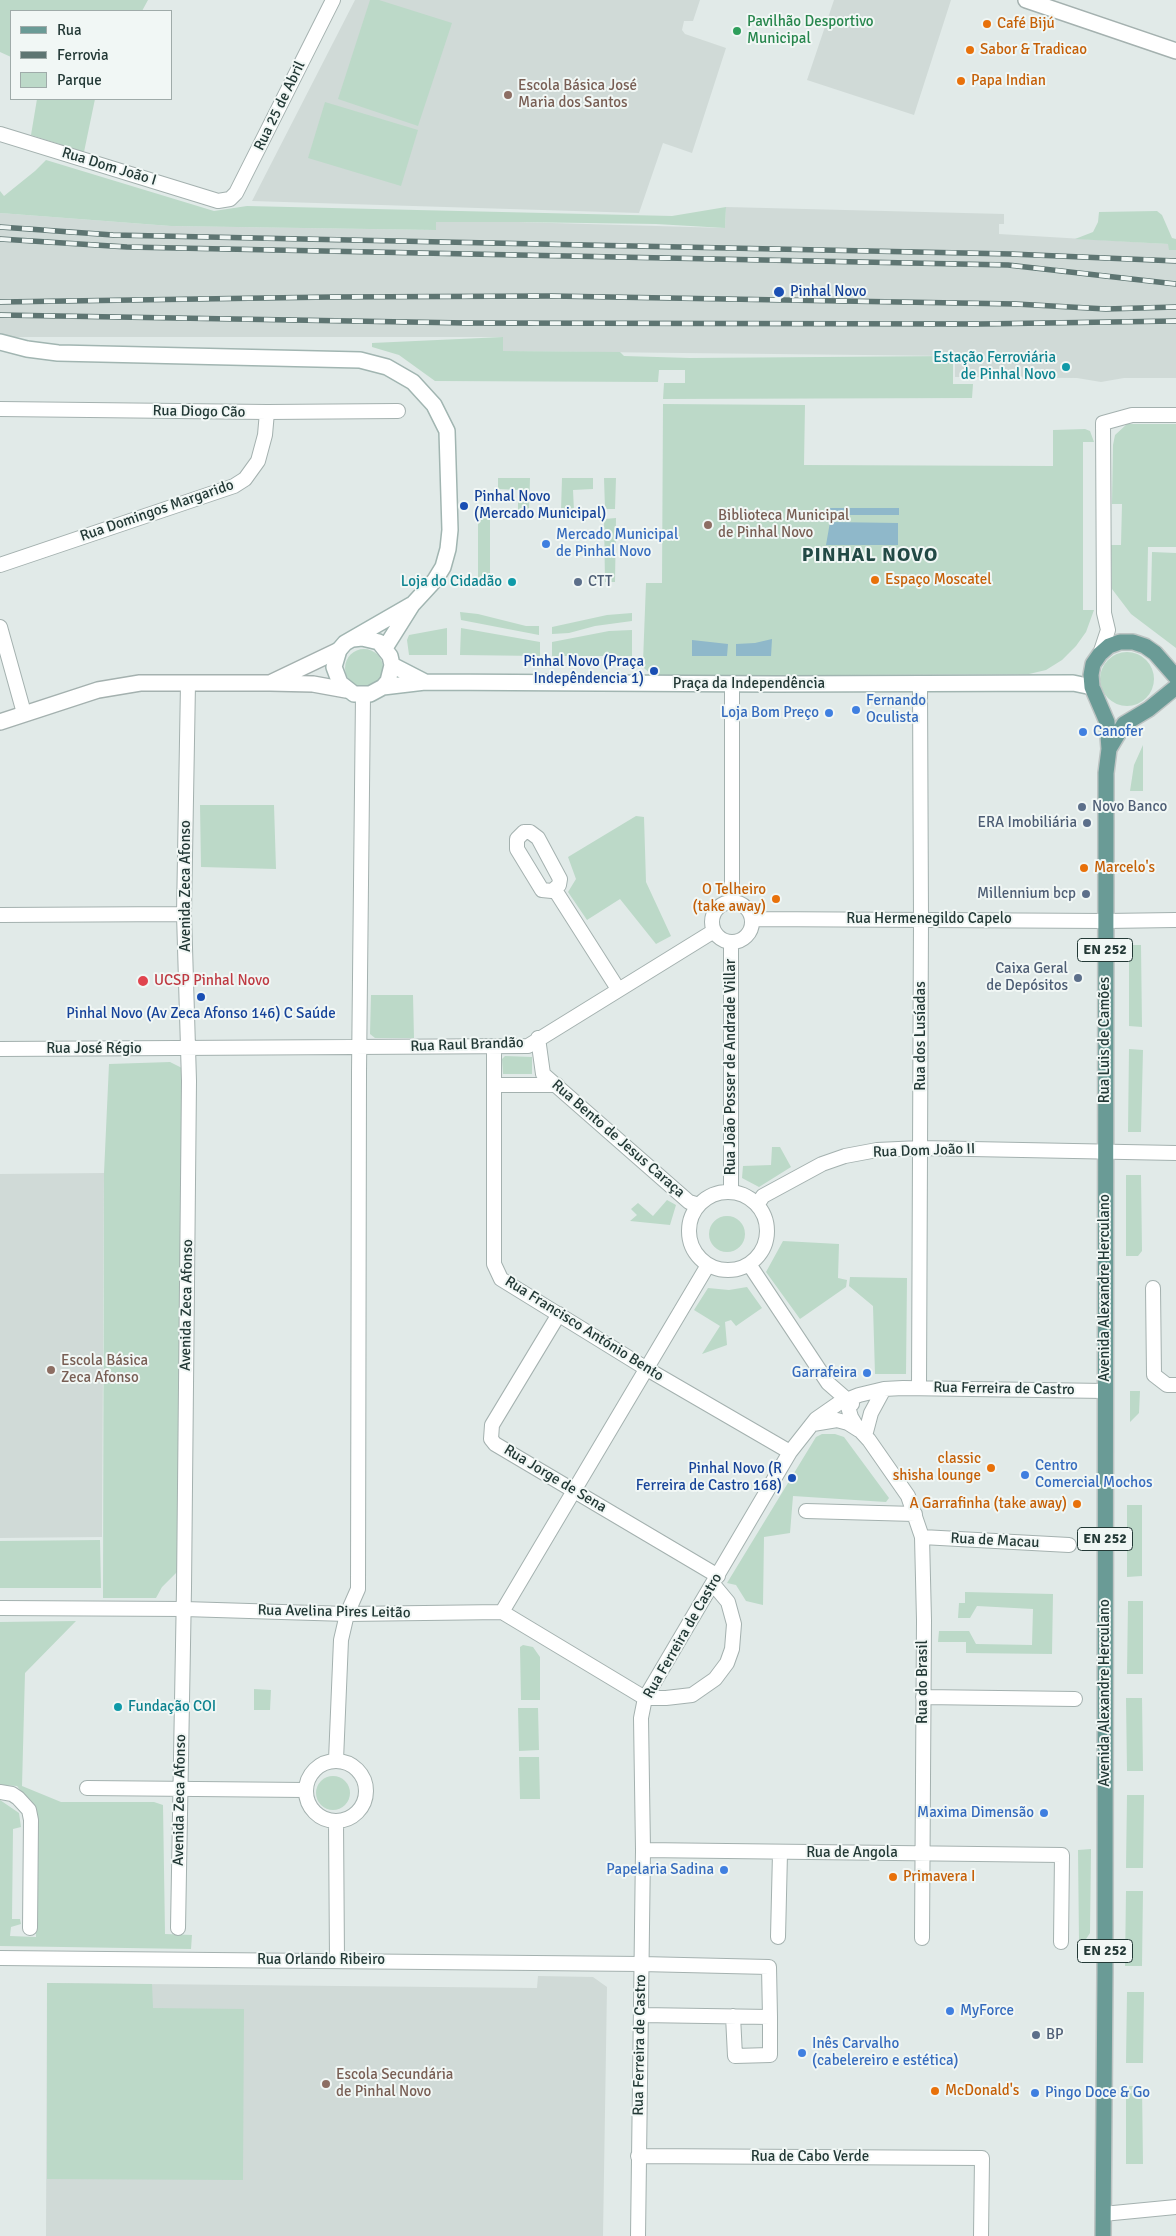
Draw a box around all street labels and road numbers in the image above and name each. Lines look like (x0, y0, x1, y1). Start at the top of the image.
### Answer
street label: Rua 25 de Abril (251, 58, 309, 154)
street label: Rua Dom João I (59, 144, 159, 190)
street label: Rua Diogo Cão (153, 402, 245, 422)
street label: Rua Domingos Margarido (78, 476, 236, 546)
street label: Praça da Independência (673, 675, 825, 693)
street label: Avenida Zeca Afonso (177, 820, 195, 952)
street label: Rua Hermenegildo Capelo (846, 910, 1012, 928)
road number: EN 252 (1078, 938, 1132, 962)
street label: Rua João Posser de Andrade Villar (722, 959, 740, 1175)
street label: Rua Luis de Camões (1096, 977, 1114, 1103)
street label: Rua dos Lusíadas (912, 981, 930, 1091)
street label: Rua Raul Brandão (410, 1034, 524, 1056)
street label: Rua José Régio (46, 1040, 142, 1058)
street label: Rua Bento de Jesus Caraça (548, 1076, 688, 1202)
street label: Rua Dom João II (872, 1140, 976, 1162)
street label: Avenida Alexandre Herculano (1096, 1194, 1114, 1382)
street label: Avenida Zeca Afonso (177, 1239, 197, 1371)
street label: Rua Francisco António Bento (501, 1273, 667, 1385)
street label: Rua Ferreira de Castro (933, 1379, 1075, 1399)
street label: Rua Jorge de Sena (500, 1441, 610, 1517)
road number: EN 252 (1078, 1528, 1132, 1550)
street label: Rua de Macau (950, 1530, 1040, 1552)
street label: Rua Ferreira de Castro (640, 1570, 726, 1702)
street label: Avenida Alexandre Herculano (1096, 1599, 1114, 1787)
street label: Rua Avelina Pires Leitão (257, 1602, 411, 1622)
street label: Rua do Brasil (914, 1640, 932, 1724)
street label: Avenida Zeca Afonso (170, 1734, 190, 1866)
street label: Rua de Angola (806, 1844, 898, 1862)
road number: EN 252 (1078, 1940, 1132, 1962)
street label: Rua Orlando Ribeiro (257, 1951, 385, 1969)
street label: Rua Ferreira de Castro (630, 1974, 650, 2116)
street label: Rua de Cabo Verde (751, 2148, 869, 2166)

